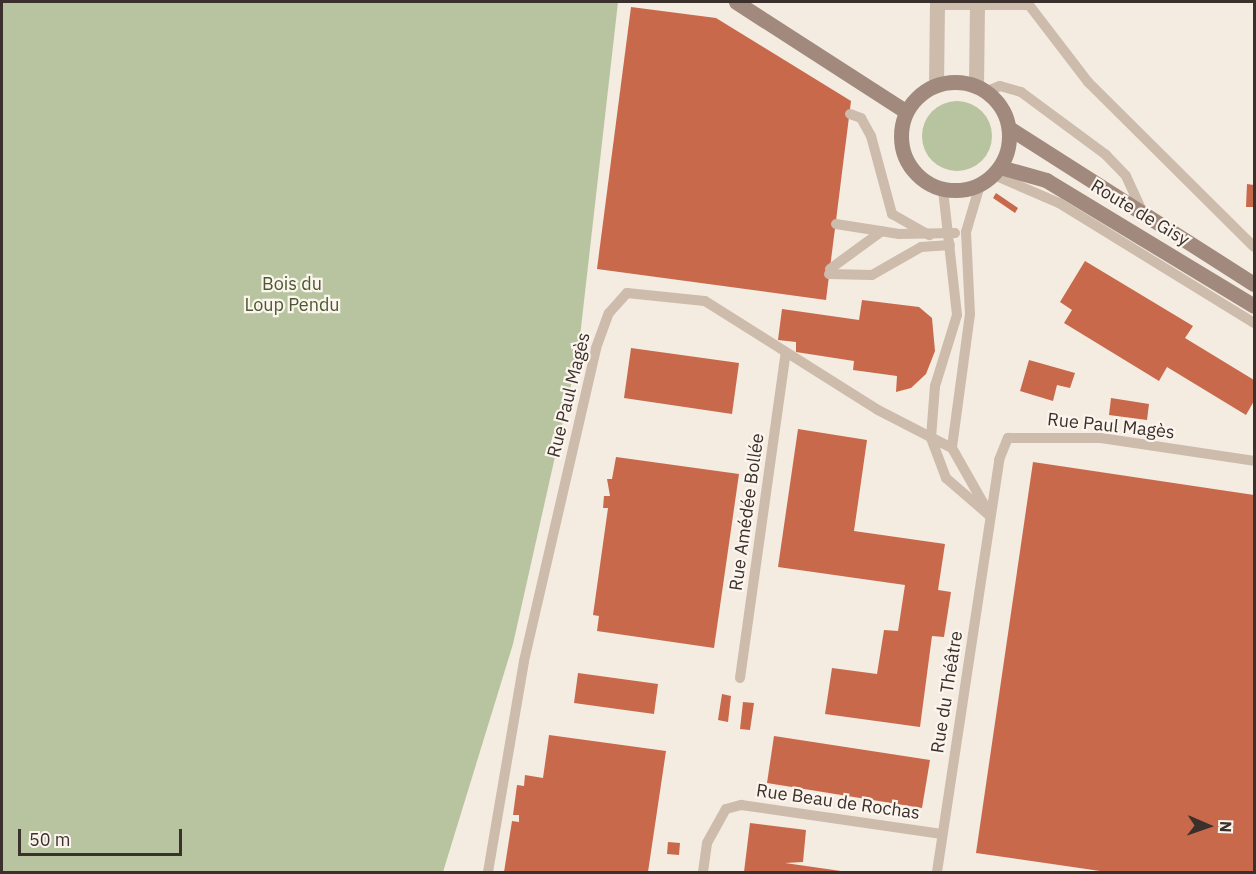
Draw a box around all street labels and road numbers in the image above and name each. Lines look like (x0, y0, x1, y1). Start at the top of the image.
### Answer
street label: Route de Gisy (1087, 175, 1193, 251)
street label: Rue Paul Magès (543, 330, 595, 460)
street label: Rue Paul Magès (1046, 409, 1176, 443)
street label: Rue Amédée Bollée (725, 432, 769, 592)
street label: Rue du Théâtre (927, 629, 967, 755)
street label: Rue Beau de Rochas (755, 780, 921, 824)

